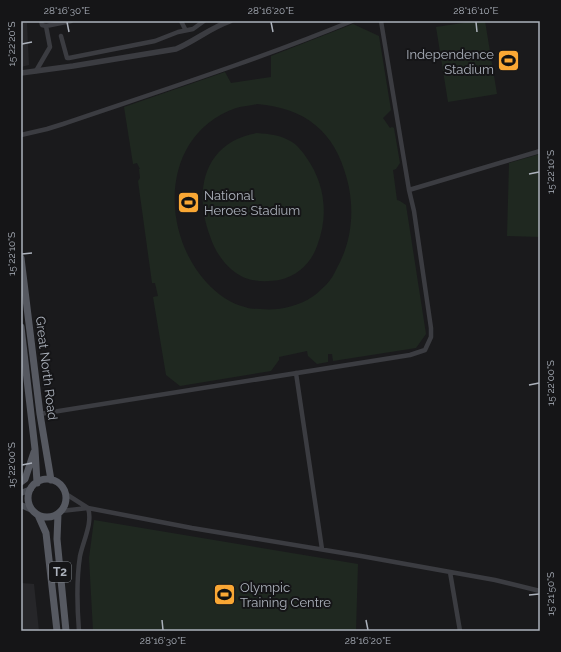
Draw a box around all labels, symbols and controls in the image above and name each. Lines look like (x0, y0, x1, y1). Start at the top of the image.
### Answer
text: 28°16'30"E (44, 5, 90, 16)
text: 28°16'20"E (248, 5, 294, 16)
text: 28°16'10"E (453, 5, 499, 16)
text: 15°22'20"S (6, 21, 17, 67)
place label: Independence Stadium (406, 47, 494, 77)
sports icon: Independence Stadium (496, 48, 522, 74)
text: 15°22'10"S (545, 150, 556, 194)
place label: National Heroes Stadium (204, 188, 300, 218)
sports icon: National Heroes Stadium (176, 189, 202, 215)
text: 15°22'10"S (6, 232, 17, 276)
street label: Great North Road (33, 315, 60, 421)
text: 15°22'00"S (545, 360, 556, 406)
text: 15°22'00"S (6, 442, 17, 488)
road number: T2 (49, 562, 71, 582)
text: 15°21'50"S (545, 572, 556, 616)
place label: Olympic Training Centre (240, 580, 331, 610)
sports icon: Olympic Training Centre (211, 581, 237, 607)
text: 28°16'30"E (140, 635, 186, 646)
text: 28°16'20"E (345, 635, 391, 646)

